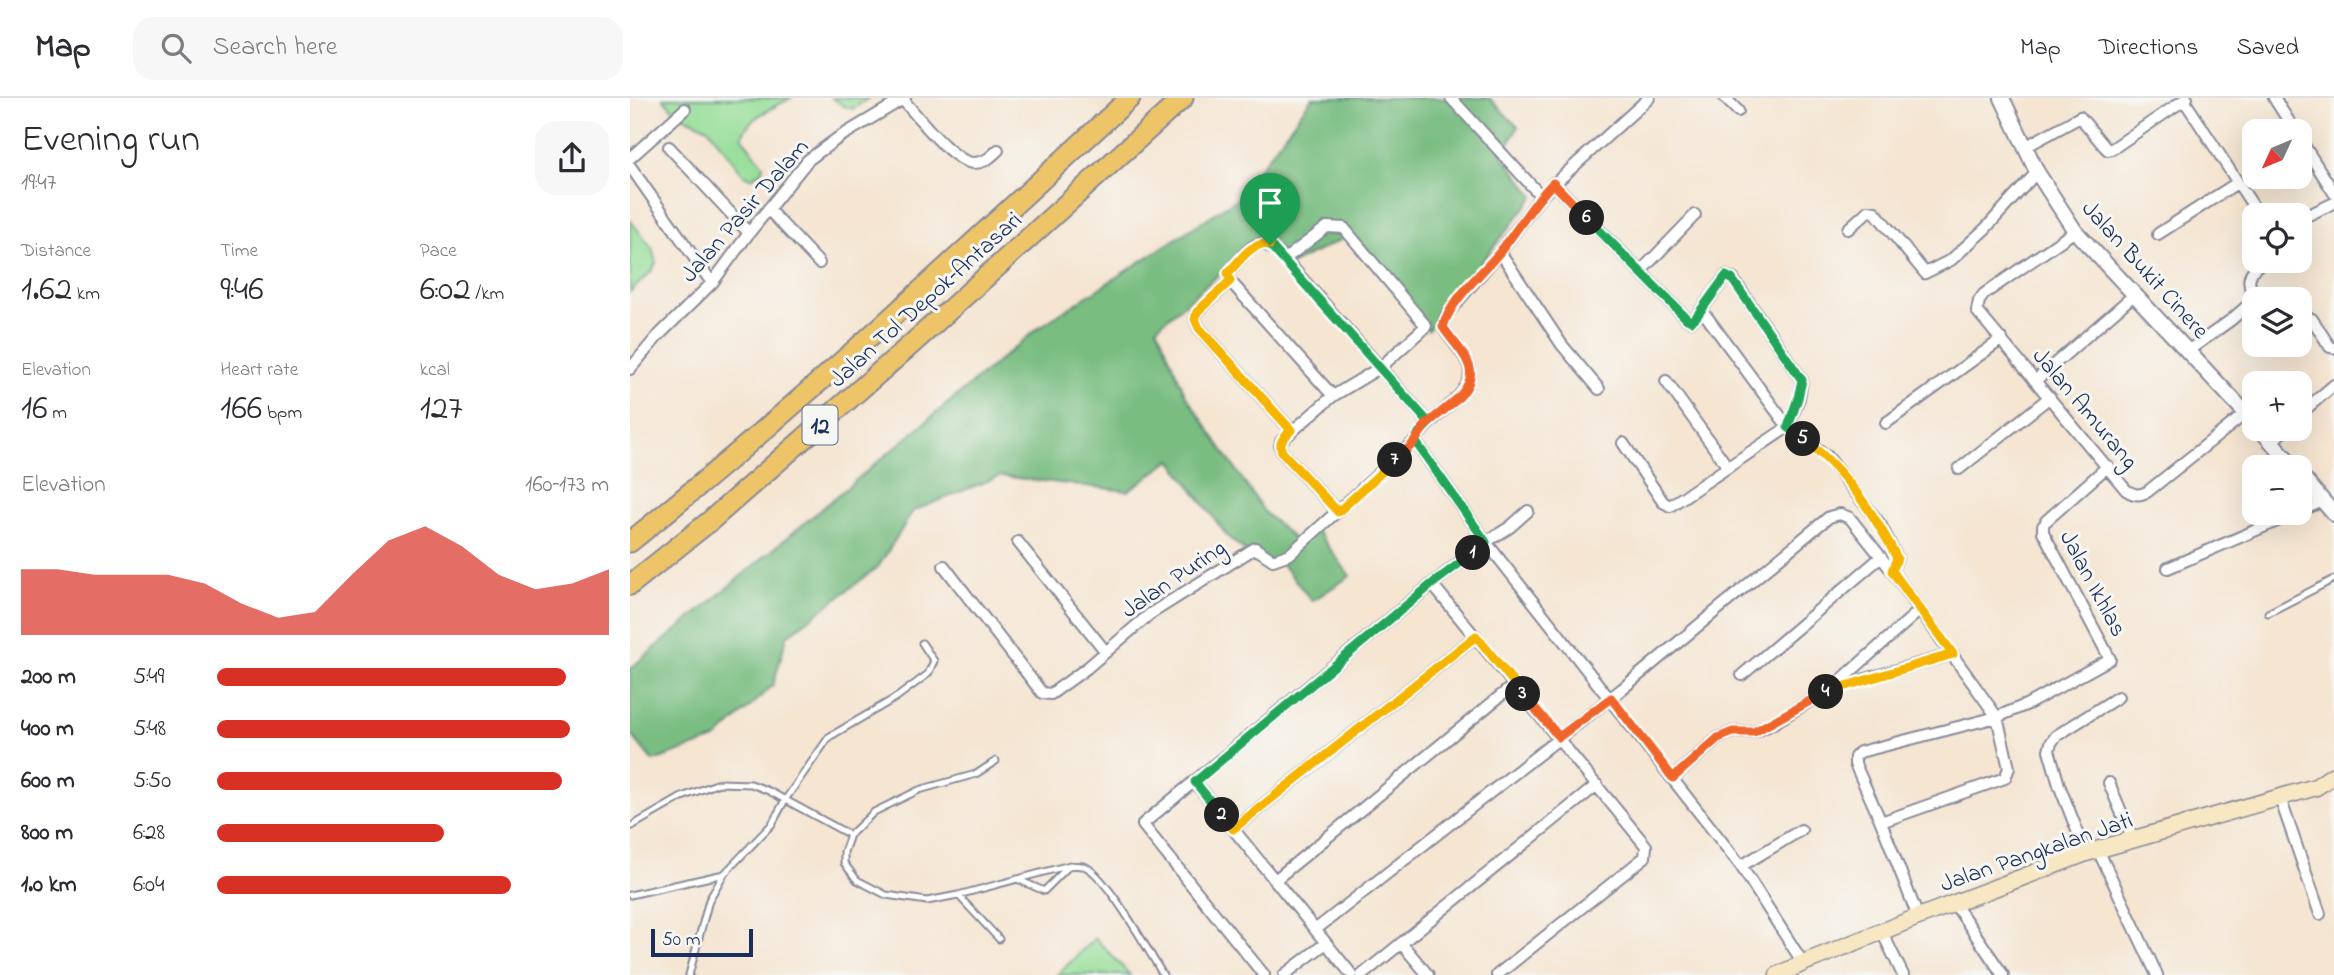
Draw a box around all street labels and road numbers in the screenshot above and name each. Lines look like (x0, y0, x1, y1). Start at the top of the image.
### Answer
street label: Jalan Pasir Dalam (673, 132, 818, 291)
street label: Jalan Bukit Cinere (2072, 193, 2216, 348)
street label: Jalan Tol Depok–Antasari (822, 204, 1031, 397)
street label: Jalan Amurang (2023, 341, 2146, 478)
road number: 12 (802, 406, 838, 444)
street label: Jalan Ikhlas (2049, 525, 2135, 644)
street label: Jalan Puring (1115, 532, 1234, 628)
street label: Jalan Pangkalan Jati (1936, 804, 2138, 903)

